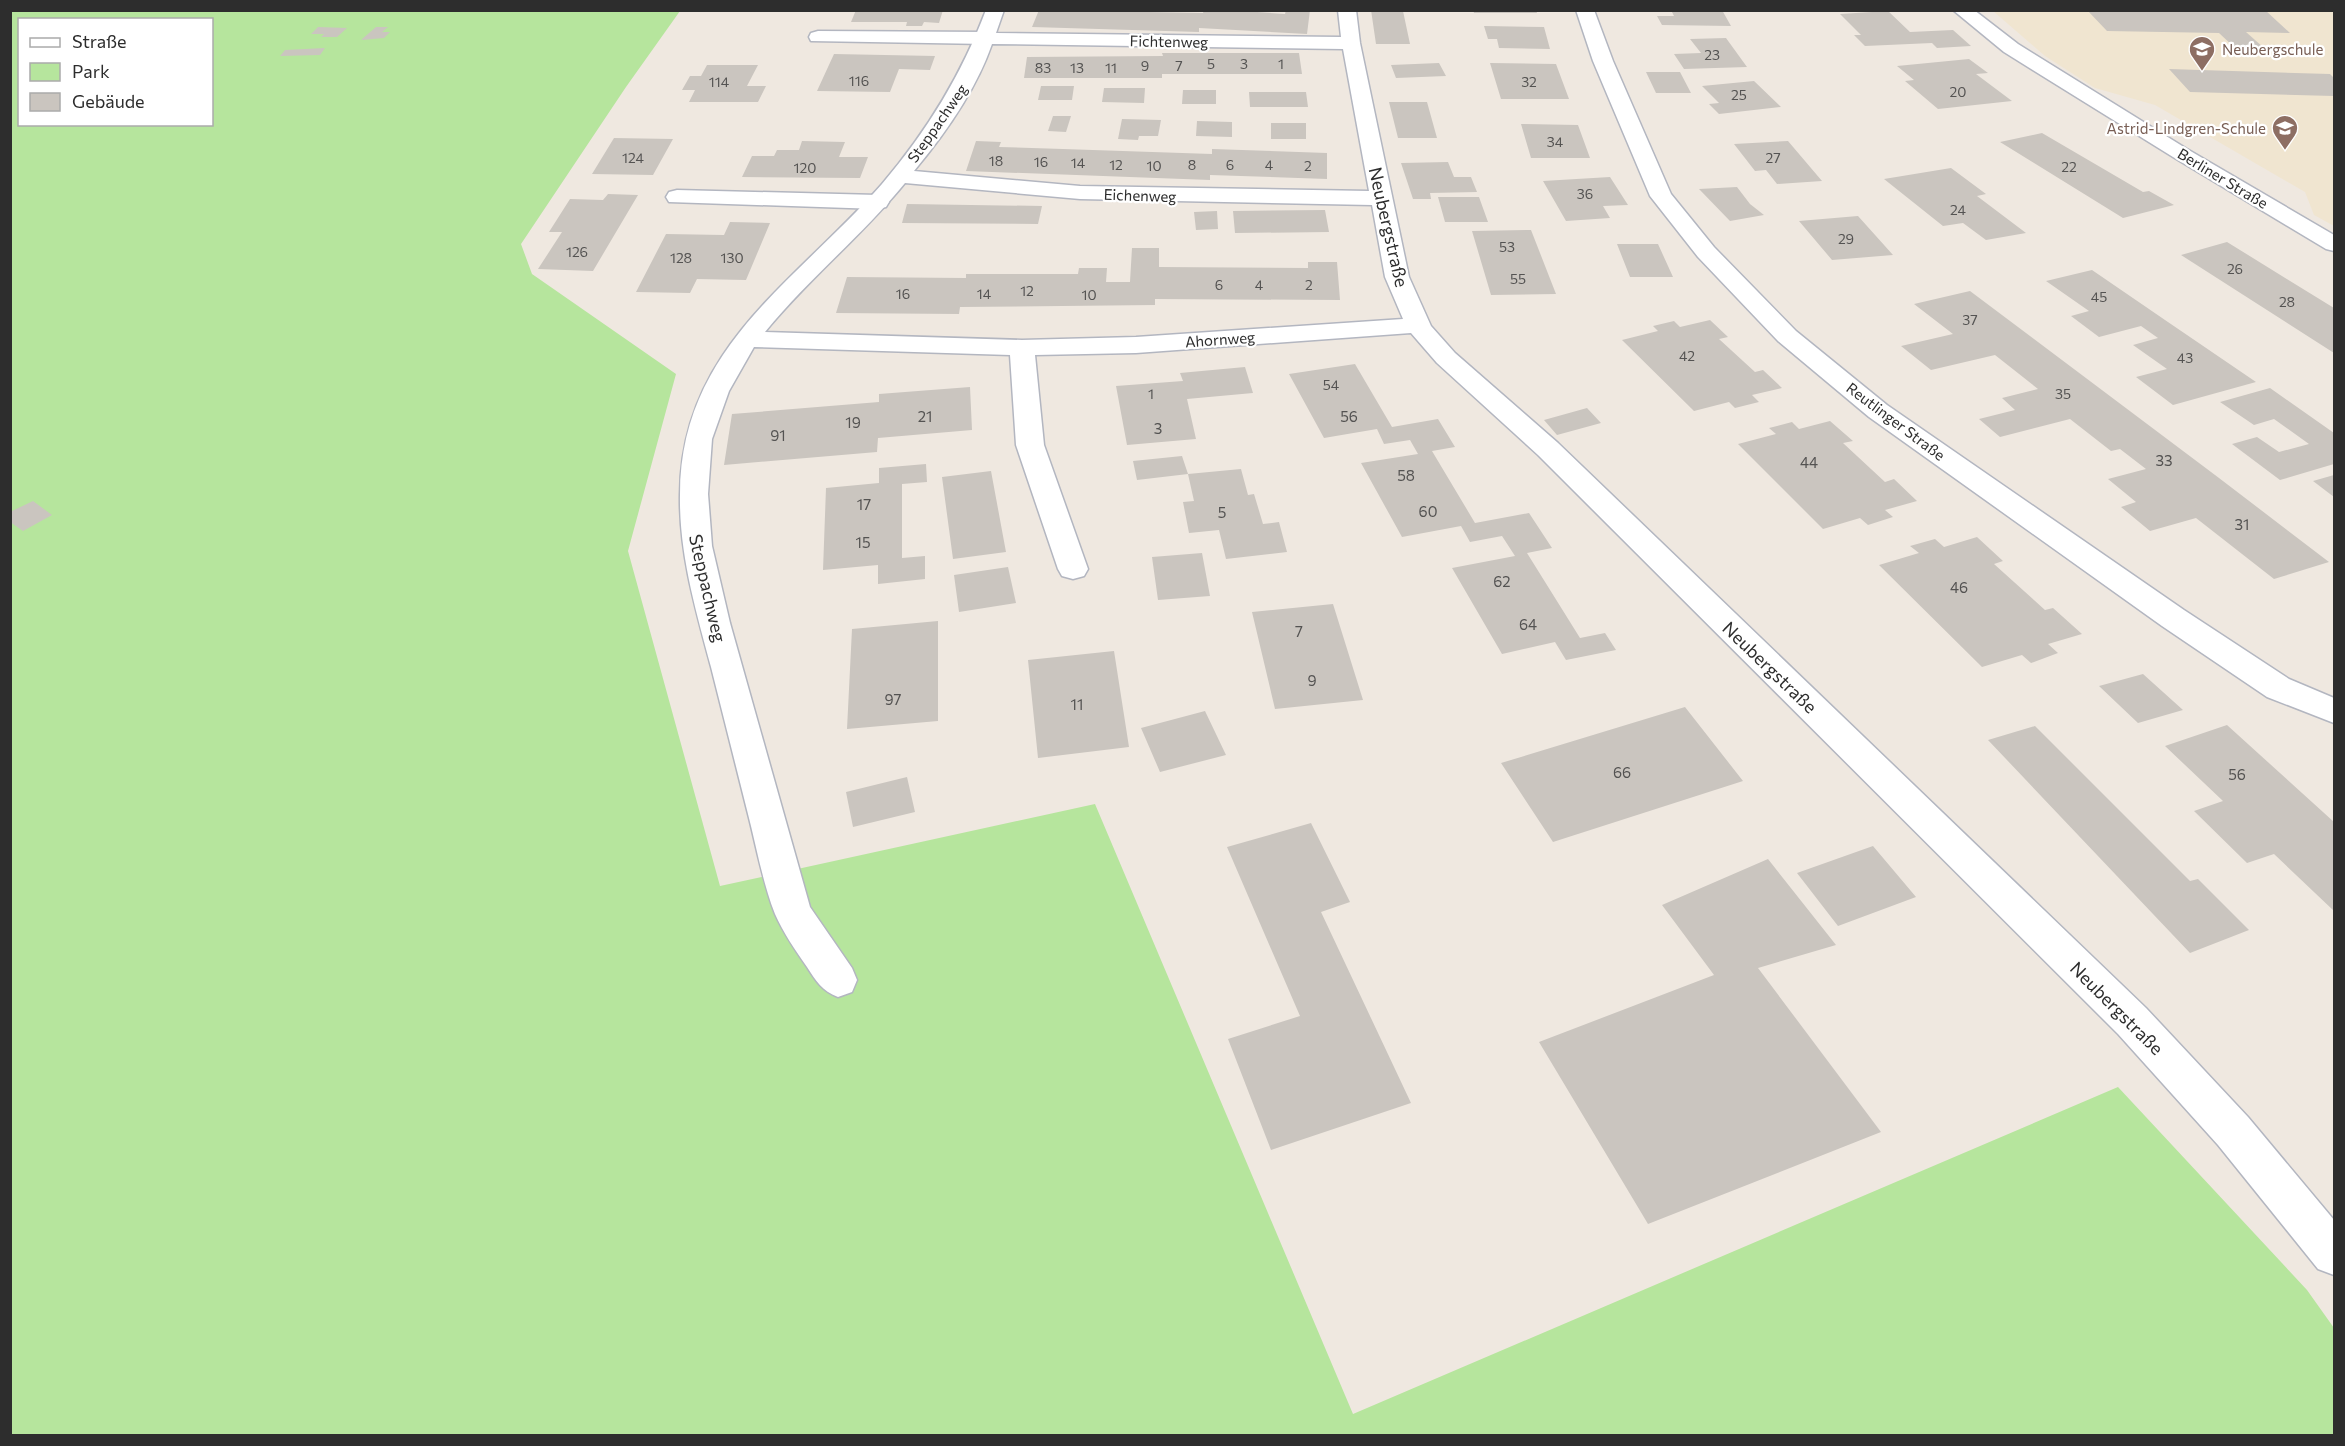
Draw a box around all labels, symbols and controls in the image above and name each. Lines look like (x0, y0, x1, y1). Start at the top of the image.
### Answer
legend (18, 18, 213, 126)
text: Straße (72, 30, 127, 52)
street label: Fichtenweg (1130, 31, 1208, 51)
school or university icon: Neubergschule (2187, 34, 2217, 72)
place label: Neubergschule (2222, 40, 2324, 58)
house number: 23 (1704, 46, 1720, 63)
house number: 5 (1207, 55, 1215, 72)
house number: 3 (1240, 55, 1248, 72)
house number: 1 (1278, 55, 1284, 72)
house number: 9 (1141, 57, 1149, 74)
house number: 7 (1175, 57, 1183, 74)
house number: 83 (1035, 59, 1051, 76)
house number: 13 (1070, 59, 1084, 76)
house number: 11 (1105, 59, 1117, 76)
text: Park (72, 60, 110, 82)
house number: 116 (849, 72, 869, 89)
house number: 114 (709, 73, 730, 90)
house number: 32 (1521, 73, 1537, 90)
street label: Steppachweg (903, 80, 971, 166)
house number: 20 (1950, 83, 1966, 100)
house number: 25 (1731, 86, 1747, 103)
text: Gebäude (72, 90, 145, 112)
school or university icon: Astrid-Lindgren-Schule (2270, 113, 2300, 151)
place label: Astrid-Lindgren-Schule (2107, 119, 2266, 137)
house number: 34 (1547, 133, 1564, 150)
street label: Berliner Straße (2175, 144, 2271, 212)
house number: 124 (622, 149, 645, 166)
house number: 27 (1765, 149, 1781, 166)
house number: 18 (989, 152, 1003, 169)
house number: 16 (1034, 153, 1048, 170)
house number: 14 (1071, 154, 1086, 171)
house number: 12 (1109, 156, 1123, 173)
house number: 8 (1188, 156, 1196, 173)
house number: 6 (1226, 156, 1234, 173)
house number: 4 (1265, 156, 1274, 173)
house number: 10 (1146, 157, 1162, 174)
house number: 2 (1304, 157, 1312, 174)
house number: 22 (2061, 158, 2077, 175)
house number: 120 (794, 159, 816, 176)
street label: Neubergstraße (1364, 165, 1414, 289)
street label: Eichenweg (1103, 185, 1177, 205)
house number: 36 (1577, 185, 1593, 202)
house number: 24 (1950, 201, 1967, 218)
house number: 29 (1838, 230, 1854, 247)
house number: 53 (1499, 238, 1515, 255)
house number: 126 (566, 243, 588, 260)
house number: 128 (670, 249, 692, 266)
house number: 130 (720, 249, 744, 266)
house number: 26 (2227, 260, 2243, 277)
house number: 55 (1510, 270, 1526, 287)
house number: 6 (1215, 276, 1223, 293)
house number: 4 (1255, 276, 1264, 293)
house number: 2 (1305, 276, 1313, 293)
house number: 12 (1020, 282, 1034, 299)
house number: 16 (896, 285, 910, 302)
house number: 14 (977, 285, 992, 302)
house number: 10 (1081, 286, 1097, 303)
house number: 45 (2091, 288, 2107, 305)
house number: 28 (2279, 293, 2295, 310)
house number: 37 (1962, 311, 1978, 328)
street label: Ahornweg (1184, 328, 1256, 350)
house number: 42 (1679, 347, 1695, 364)
house number: 43 (2177, 349, 2193, 366)
house number: 54 (1323, 376, 1340, 393)
street label: Reutlinger Straße (1843, 378, 1949, 464)
house number: 1 (1148, 385, 1154, 402)
house number: 35 (2055, 385, 2071, 402)
house number: 21 (918, 407, 932, 425)
house number: 56 (1340, 407, 1358, 425)
house number: 19 (845, 413, 861, 431)
house number: 3 (1154, 419, 1162, 437)
house number: 91 (770, 426, 786, 444)
house number: 33 (2155, 451, 2173, 469)
house number: 44 (1800, 453, 1818, 471)
house number: 58 (1397, 466, 1415, 484)
house number: 17 (857, 495, 871, 513)
house number: 60 (1419, 502, 1437, 520)
house number: 5 (1218, 503, 1226, 521)
house number: 31 (2235, 515, 2249, 533)
street label: Steppachweg (685, 532, 731, 644)
house number: 15 (855, 533, 871, 551)
house number: 62 (1493, 572, 1511, 590)
house number: 46 (1950, 578, 1968, 596)
house number: 64 (1519, 615, 1537, 633)
street label: Neubergstraße (1718, 617, 1822, 717)
house number: 7 (1295, 622, 1303, 640)
house number: 9 (1307, 671, 1317, 689)
house number: 97 (885, 690, 902, 708)
house number: 11 (1071, 695, 1083, 713)
house number: 66 (1613, 763, 1631, 781)
house number: 56 (2228, 765, 2246, 783)
street label: Neubergstraße (2066, 957, 2168, 1059)

